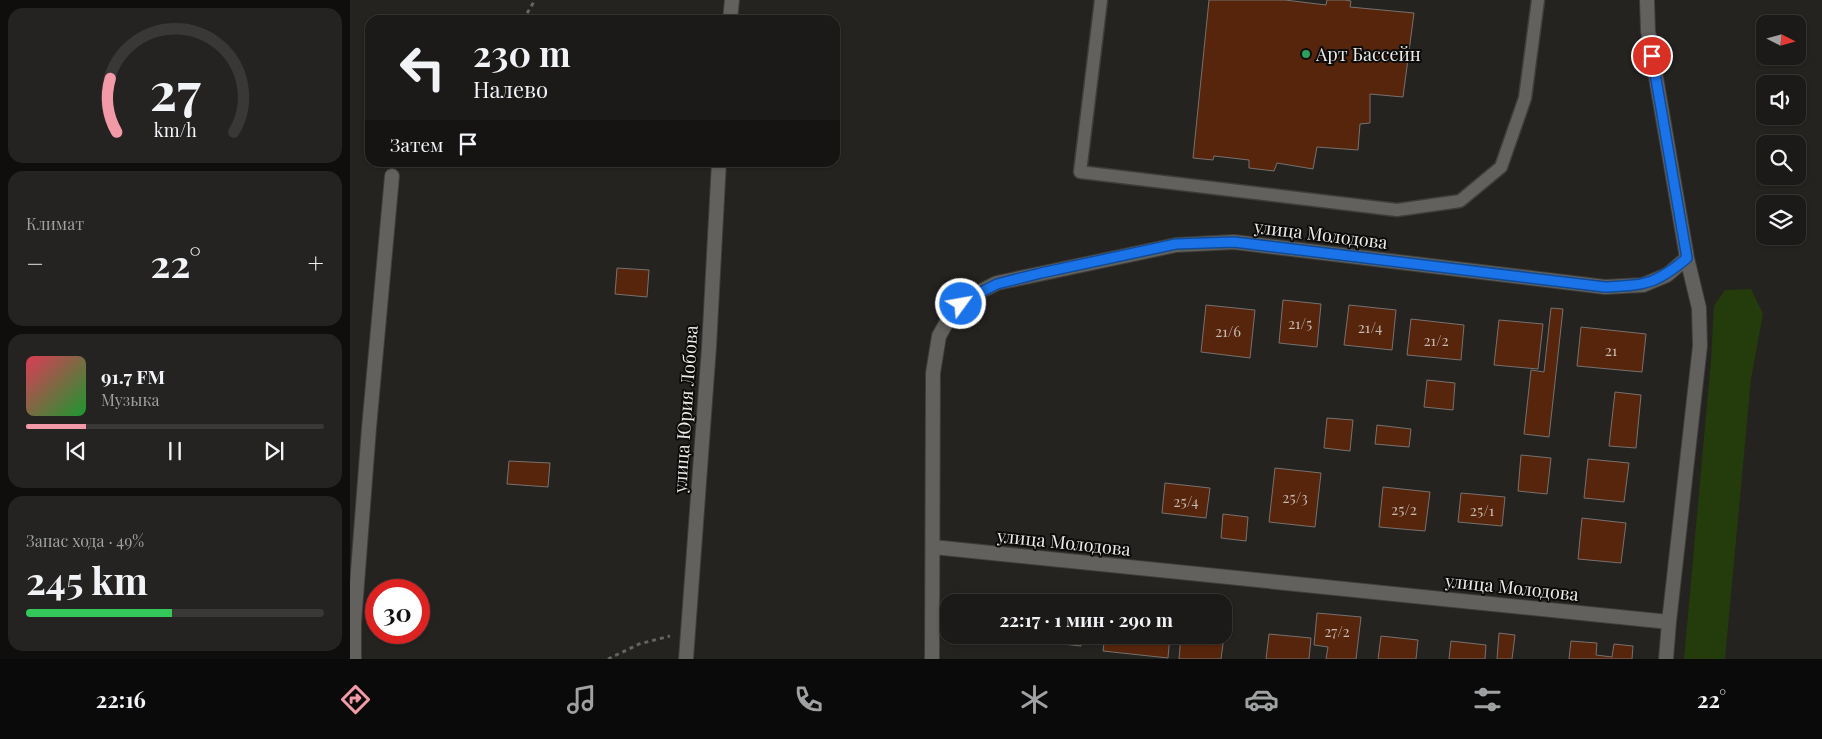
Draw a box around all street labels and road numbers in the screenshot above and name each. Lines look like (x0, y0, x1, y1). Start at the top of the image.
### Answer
street label: улица Молодова (1252, 214, 1389, 254)
street label: улица Юрия Лобова (667, 324, 703, 495)
street label: улица Молодова (995, 523, 1132, 561)
street label: улица Молодова (1443, 568, 1580, 606)

